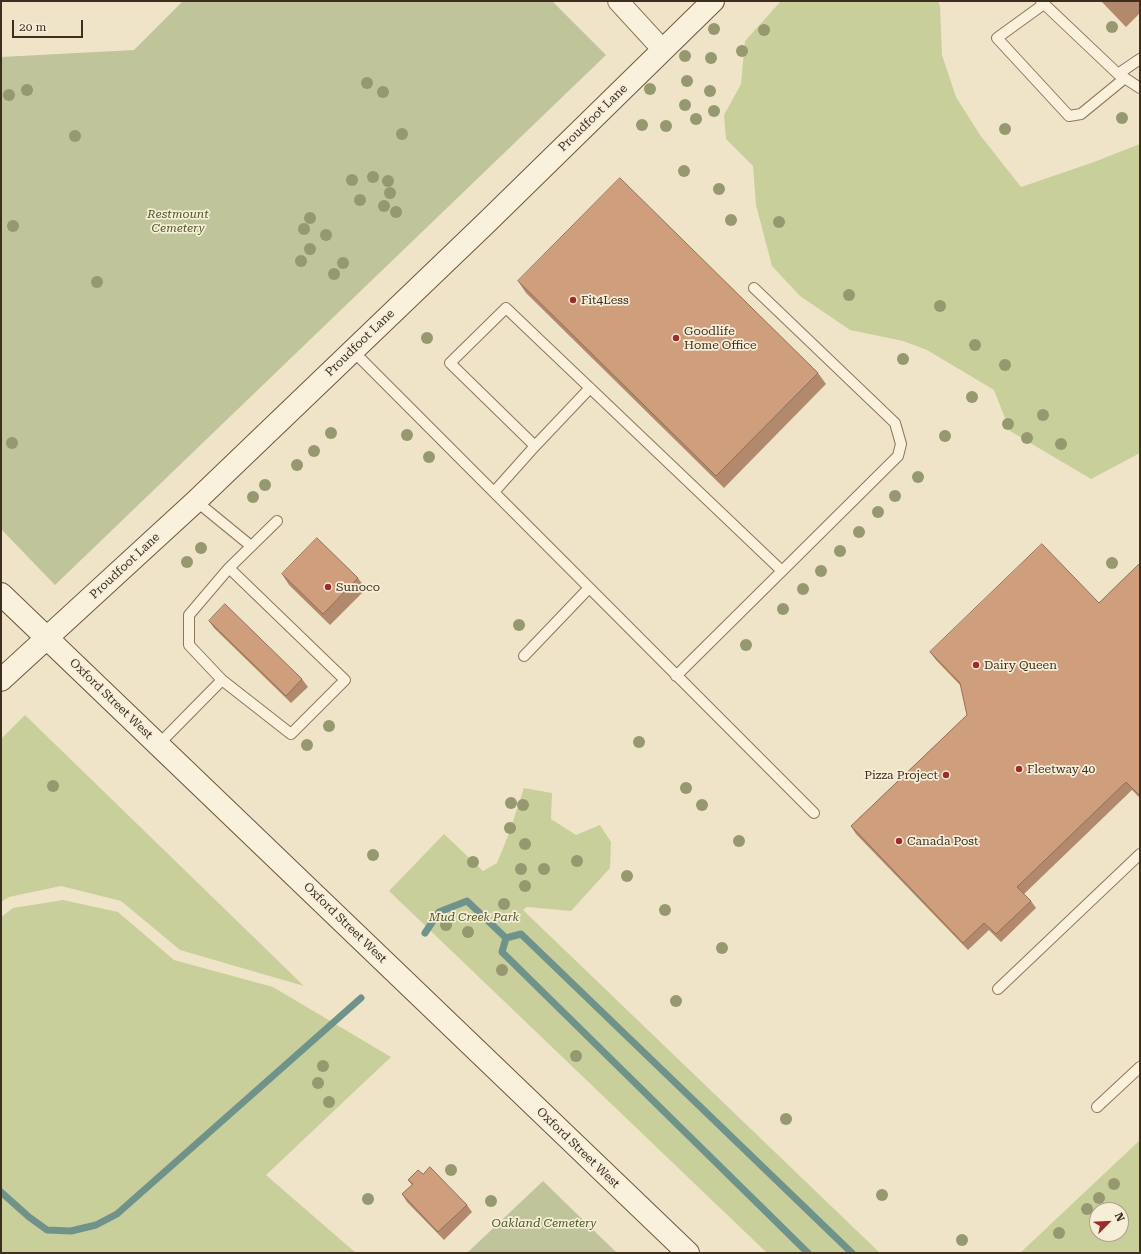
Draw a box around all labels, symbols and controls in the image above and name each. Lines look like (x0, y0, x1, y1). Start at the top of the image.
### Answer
scale bar (14, 12, 85, 38)
text: 20 m (19, 20, 46, 34)
street label: Proudfoot Lane (555, 81, 631, 155)
park label: Restmount Cemetery (147, 207, 209, 235)
place label: Fit4Less (581, 293, 629, 307)
marker: Fit4Less (568, 295, 578, 305)
street label: Proudfoot Lane (322, 306, 398, 380)
place label: Goodlife Home Office (684, 324, 757, 352)
marker: Goodlife Home Office (671, 333, 681, 343)
street label: Proudfoot Lane (87, 530, 163, 602)
place label: Sunoco (336, 580, 380, 594)
marker: Sunoco (323, 582, 333, 592)
street label: Oxford Street West (66, 656, 156, 742)
place label: Dairy Queen (984, 658, 1057, 672)
marker: Dairy Queen (971, 660, 981, 670)
place label: Fleetway 40 (1027, 762, 1095, 776)
marker: Fleetway 40 (1014, 764, 1024, 774)
place label: Pizza Project (864, 768, 938, 782)
marker: Pizza Project (941, 770, 951, 780)
place label: Canada Post (907, 834, 978, 848)
marker: Canada Post (894, 836, 904, 846)
street label: Oxford Street West (300, 880, 390, 966)
park label: Mud Creek Park (429, 910, 519, 924)
street label: Oxford Street West (533, 1105, 623, 1191)
north arrow (1089, 1202, 1129, 1242)
text: N (1112, 1211, 1127, 1224)
park label: Oakland Cemetery (492, 1216, 596, 1230)

